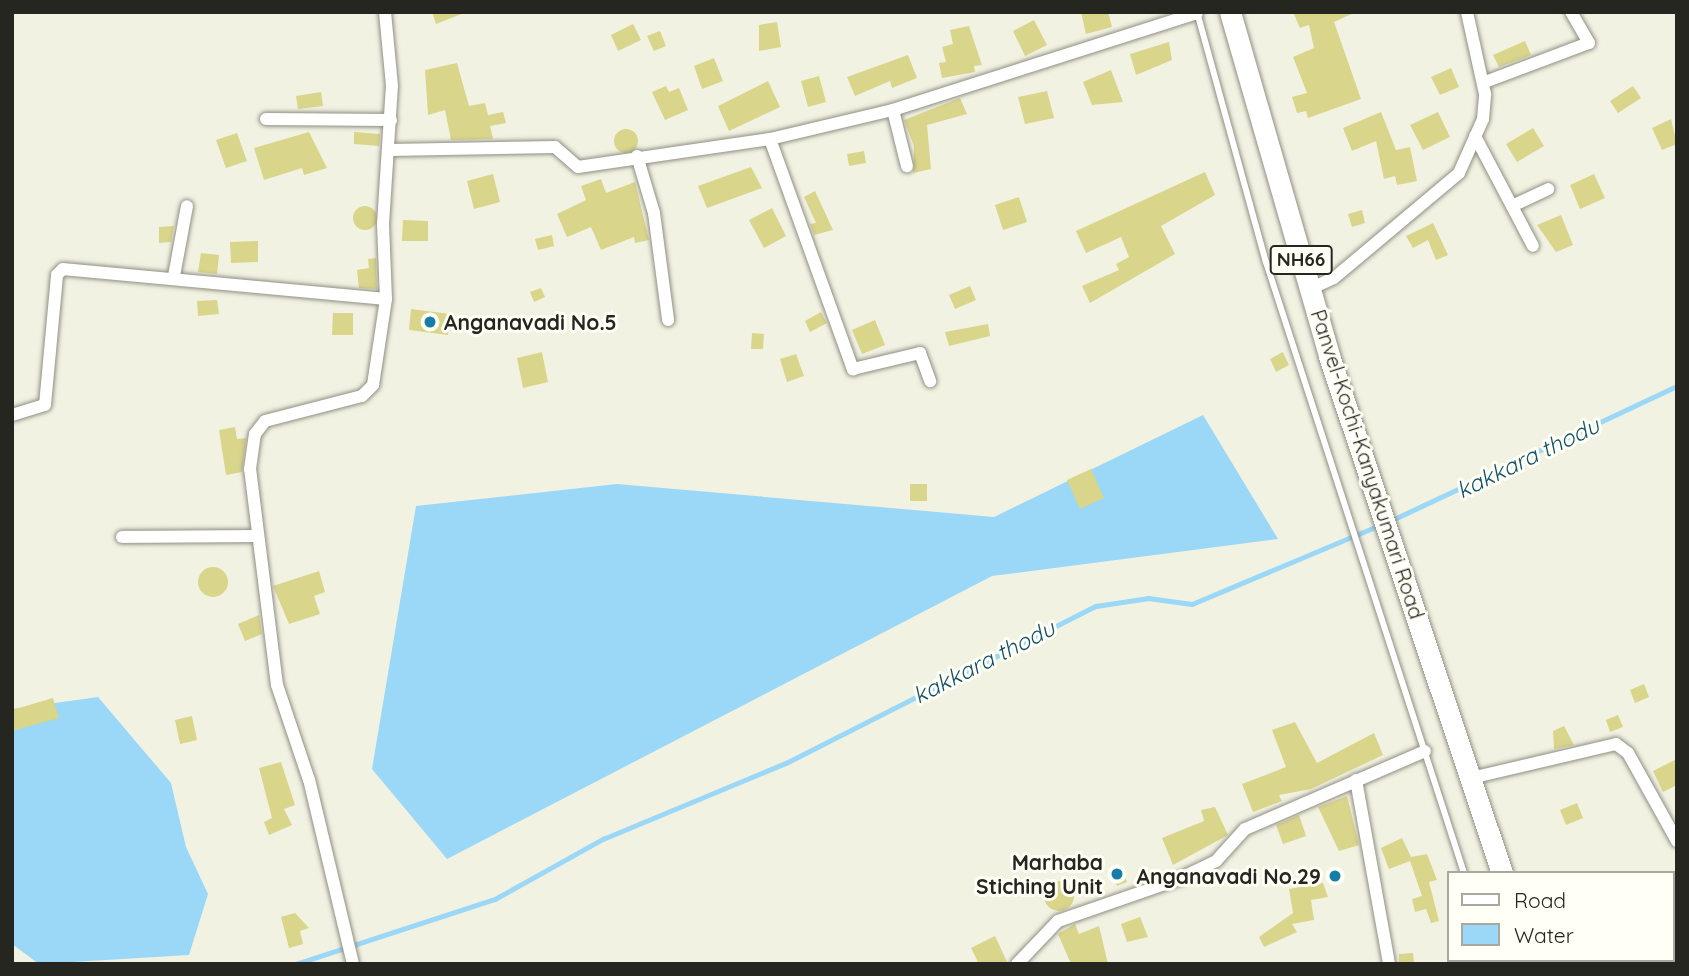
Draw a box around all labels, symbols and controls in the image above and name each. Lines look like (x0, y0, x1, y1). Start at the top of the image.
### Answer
road number: NH66 (1270, 244, 1332, 276)
street label: Panvel-Kochi-Kanyakumari Road (1306, 306, 1430, 622)
place label: Anganavadi No.5 (444, 309, 617, 335)
marker: Anganavadi No.5 (422, 314, 438, 330)
water label: kakkara thodu (1452, 412, 1604, 504)
water label: kakkara thodu (908, 614, 1060, 710)
place label: Marhaba Stiching Unit (976, 849, 1103, 899)
place label: Anganavadi No.29 (1137, 863, 1321, 889)
marker: Marhaba Stiching Unit (1109, 866, 1125, 882)
marker: Anganavadi No.29 (1327, 868, 1343, 884)
legend (1448, 871, 1675, 962)
text: Road (1514, 887, 1566, 913)
text: Water (1514, 922, 1574, 948)

